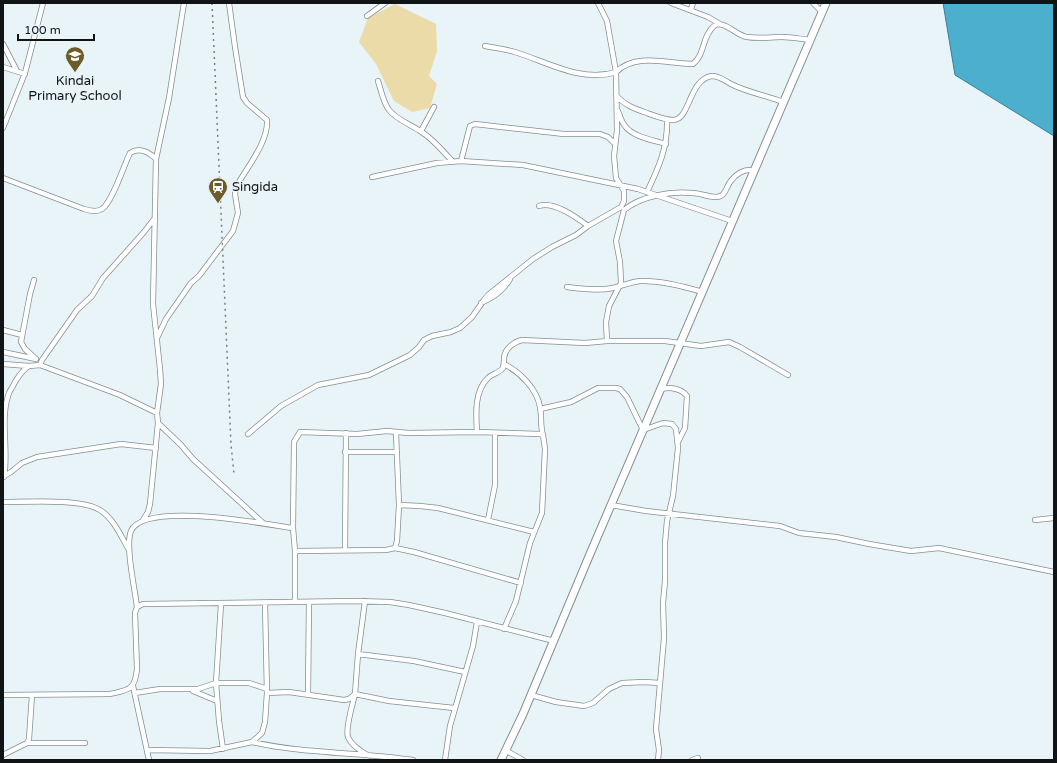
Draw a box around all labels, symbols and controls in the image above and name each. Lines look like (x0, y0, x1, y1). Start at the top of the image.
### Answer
scale bar (18, 16, 94, 42)
text: 100 m (24, 23, 61, 37)
school or university icon: Kindai Primary School (64, 45, 86, 73)
place label: Kindai Primary School (28, 73, 122, 104)
station icon: Singida (207, 176, 229, 204)
place label: Singida (232, 179, 278, 195)

